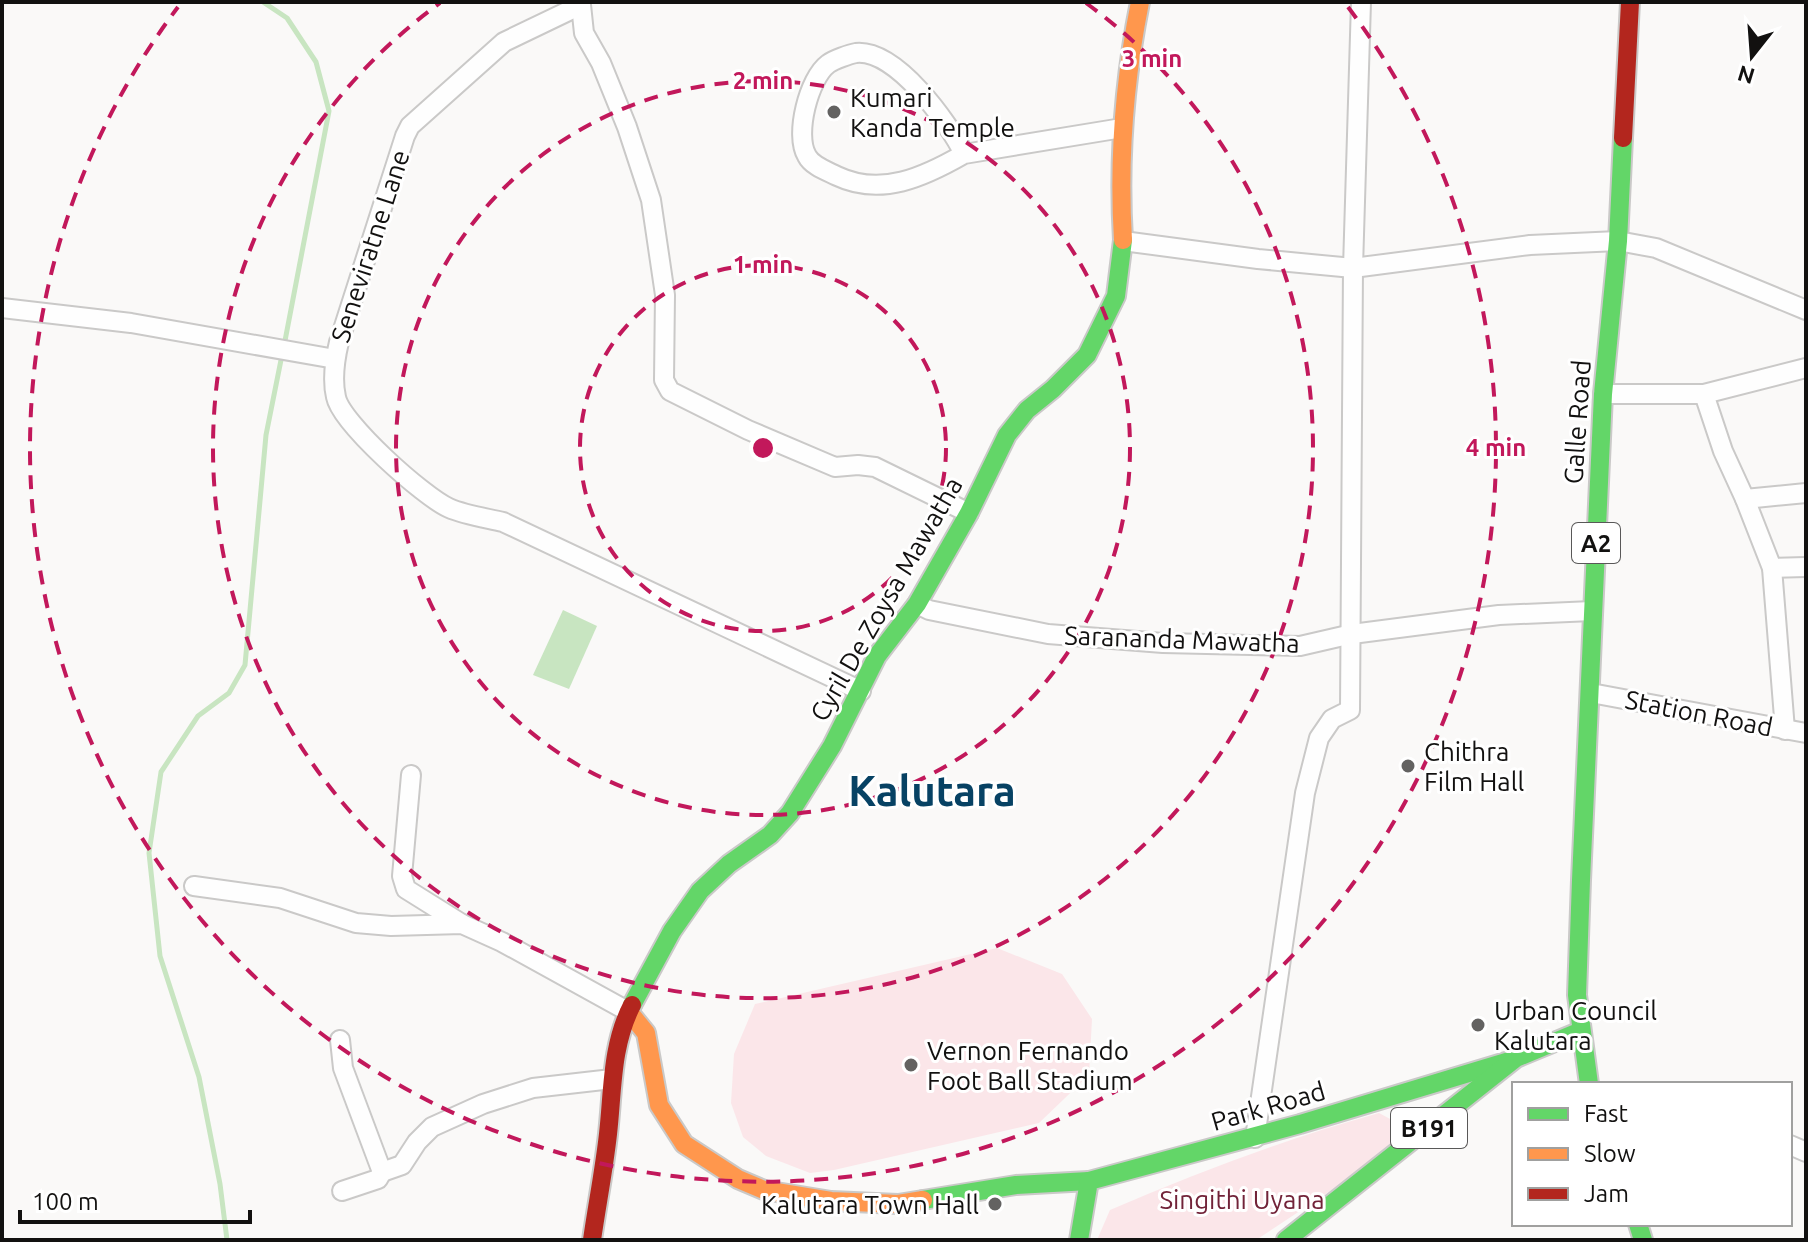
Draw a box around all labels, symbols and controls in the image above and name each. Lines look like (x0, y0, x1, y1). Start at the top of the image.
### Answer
north arrow (1712, 16, 1792, 96)
text: 3 min (1122, 45, 1182, 72)
text: N (1734, 61, 1758, 90)
text: 2 min (733, 67, 793, 94)
place label: Kumari Kanda Temple (850, 83, 1015, 142)
marker: Kumari Kanda Temple (825, 103, 843, 121)
street label: Seneviratne Lane (325, 146, 415, 346)
text: 1 min (733, 251, 793, 278)
street label: Galle Road (1558, 359, 1596, 485)
centre of rings (749, 434, 777, 462)
text: 4 min (1466, 434, 1526, 461)
street label: Cyril De Zoysa Mawatha (804, 472, 968, 726)
road number: A2 (1572, 523, 1620, 563)
street label: Sarananda Mawatha (1064, 620, 1300, 658)
street label: Station Road (1623, 684, 1775, 742)
place label: Chithra Film Hall (1424, 737, 1524, 796)
marker: Chithra Film Hall (1399, 757, 1417, 775)
district label: Kalutara (848, 767, 1016, 814)
place label: Urban Council Kalutara (1494, 996, 1657, 1055)
marker: Urban Council Kalutara (1469, 1016, 1487, 1034)
place label: Vernon Fernando Foot Ball Stadium (927, 1036, 1133, 1095)
marker: Vernon Fernando Foot Ball Stadium (902, 1056, 920, 1074)
street label: Park Road (1208, 1076, 1328, 1136)
legend (1512, 1082, 1792, 1226)
text: Fast (1584, 1100, 1628, 1127)
road number: B191 (1391, 1108, 1467, 1148)
text: Slow (1584, 1140, 1636, 1167)
scale bar (20, 1174, 250, 1224)
text: Jam (1584, 1180, 1629, 1207)
park label: Singithi Uyana (1159, 1185, 1325, 1214)
text: 100 m (32, 1188, 99, 1215)
place label: Kalutara Town Hall (761, 1190, 979, 1219)
marker: Kalutara Town Hall (986, 1195, 1004, 1213)

